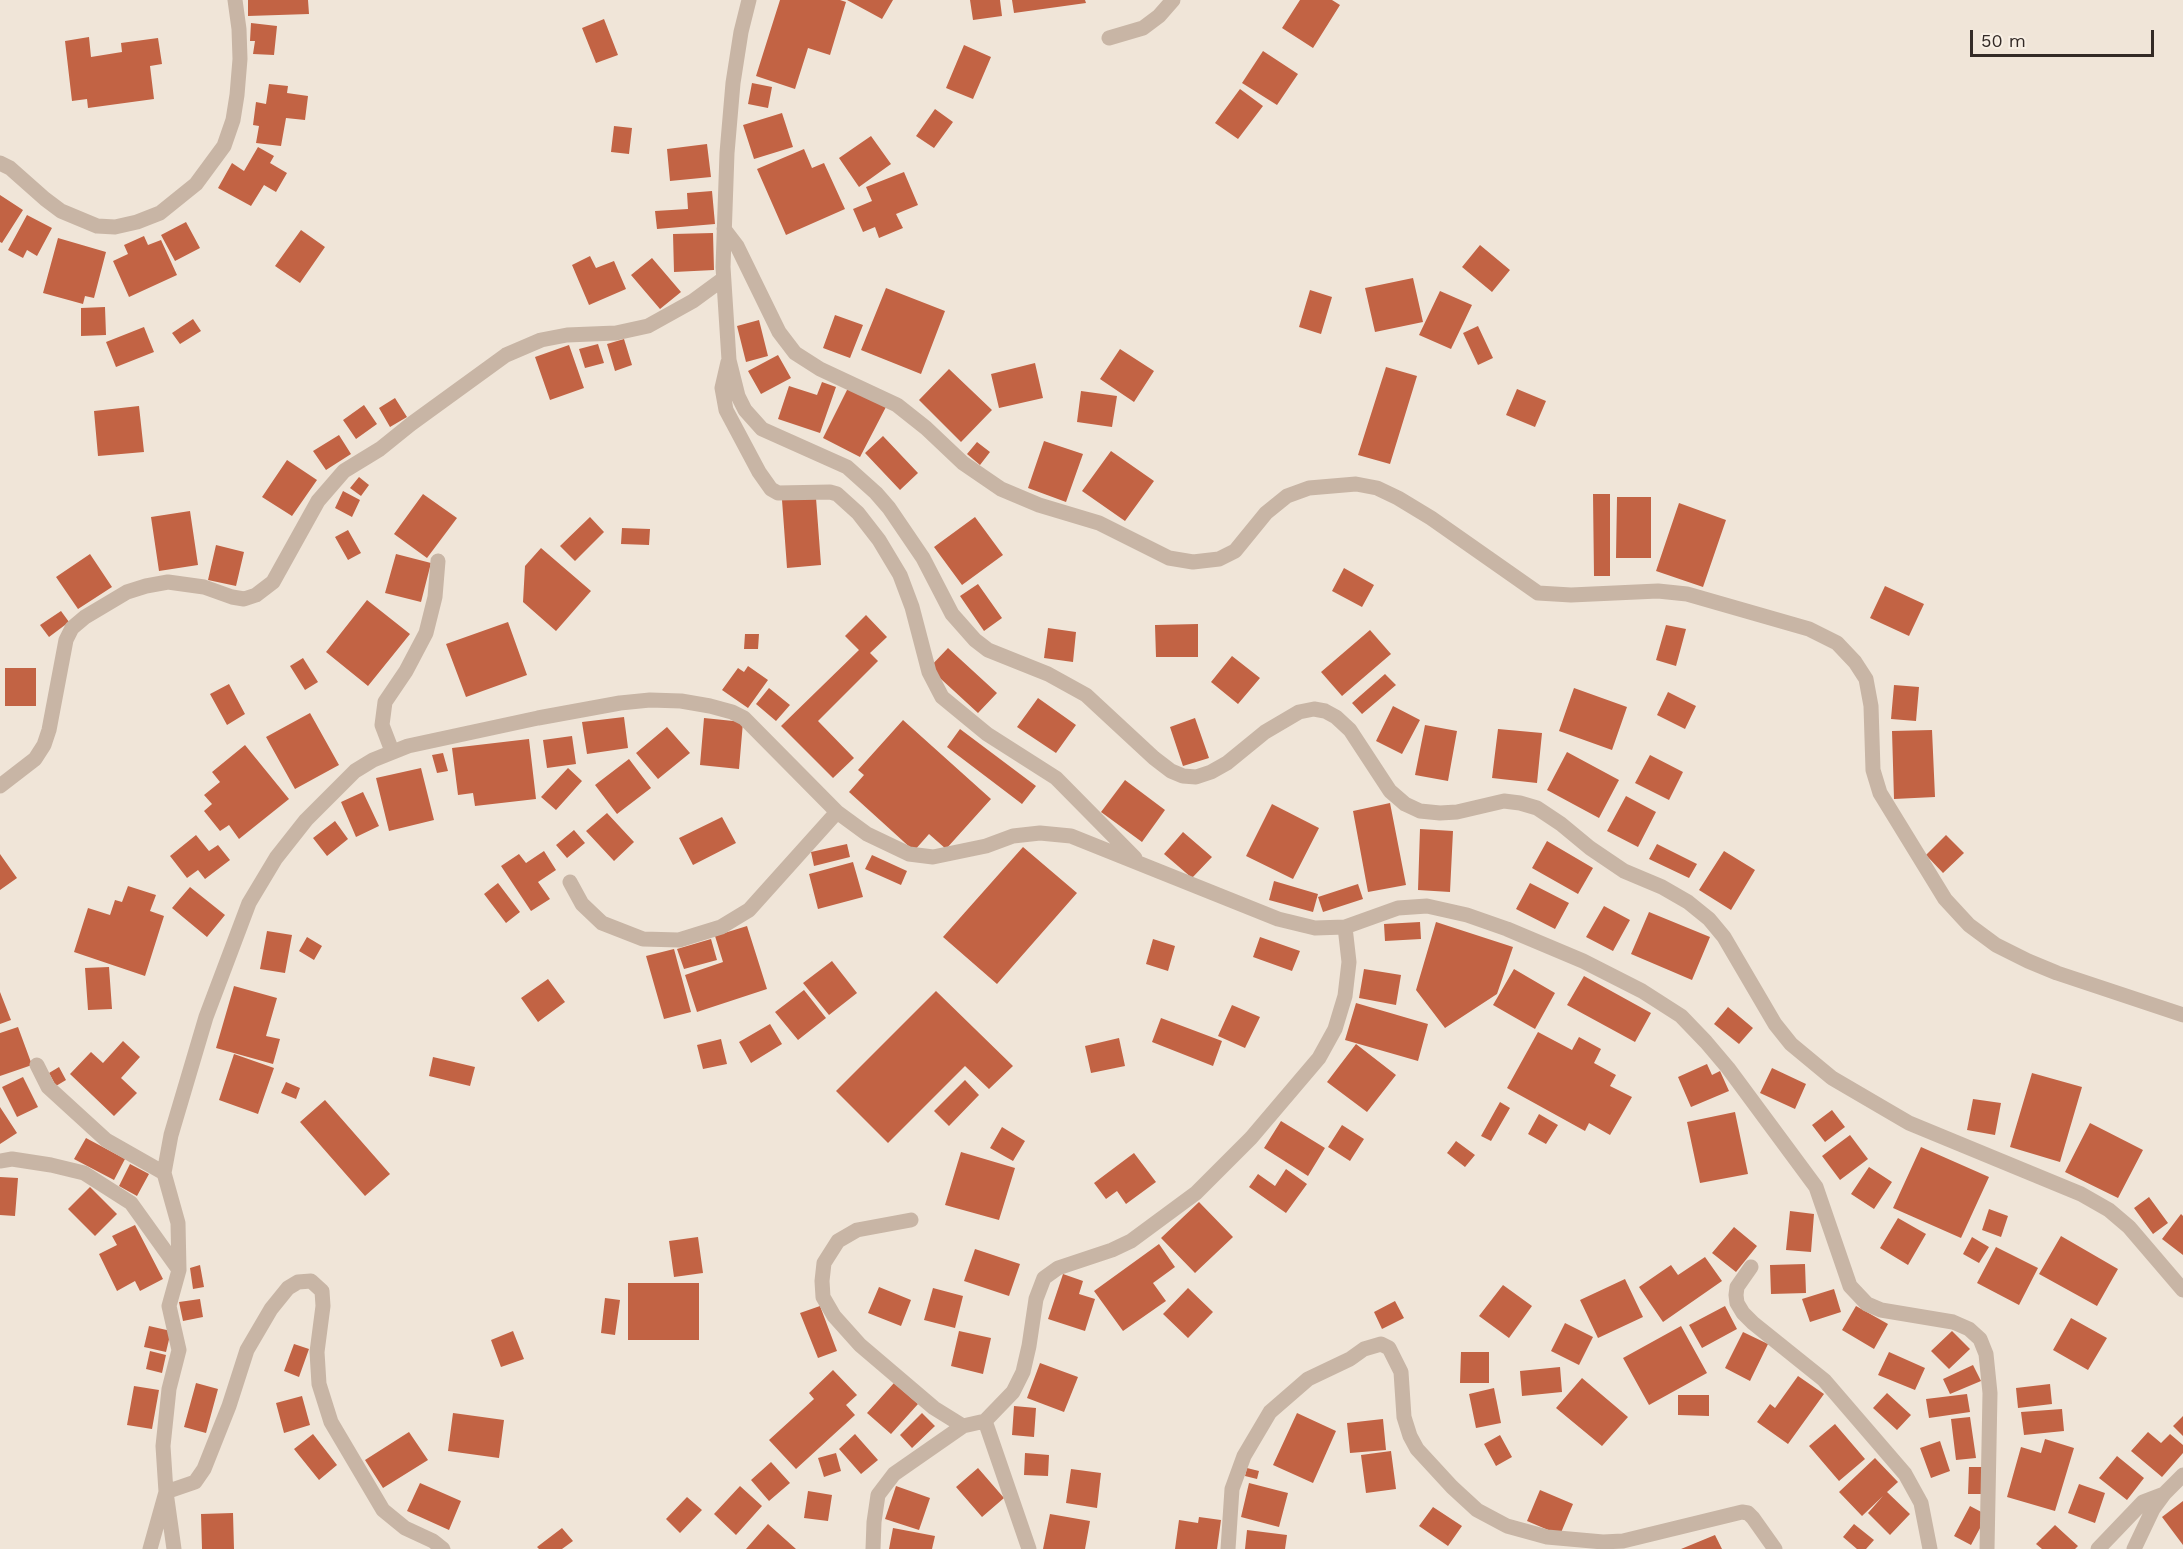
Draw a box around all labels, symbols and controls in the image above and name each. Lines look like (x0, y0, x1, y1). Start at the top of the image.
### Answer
scale bar (1973, 18, 2158, 56)
text: 50 m (1981, 30, 2026, 51)

